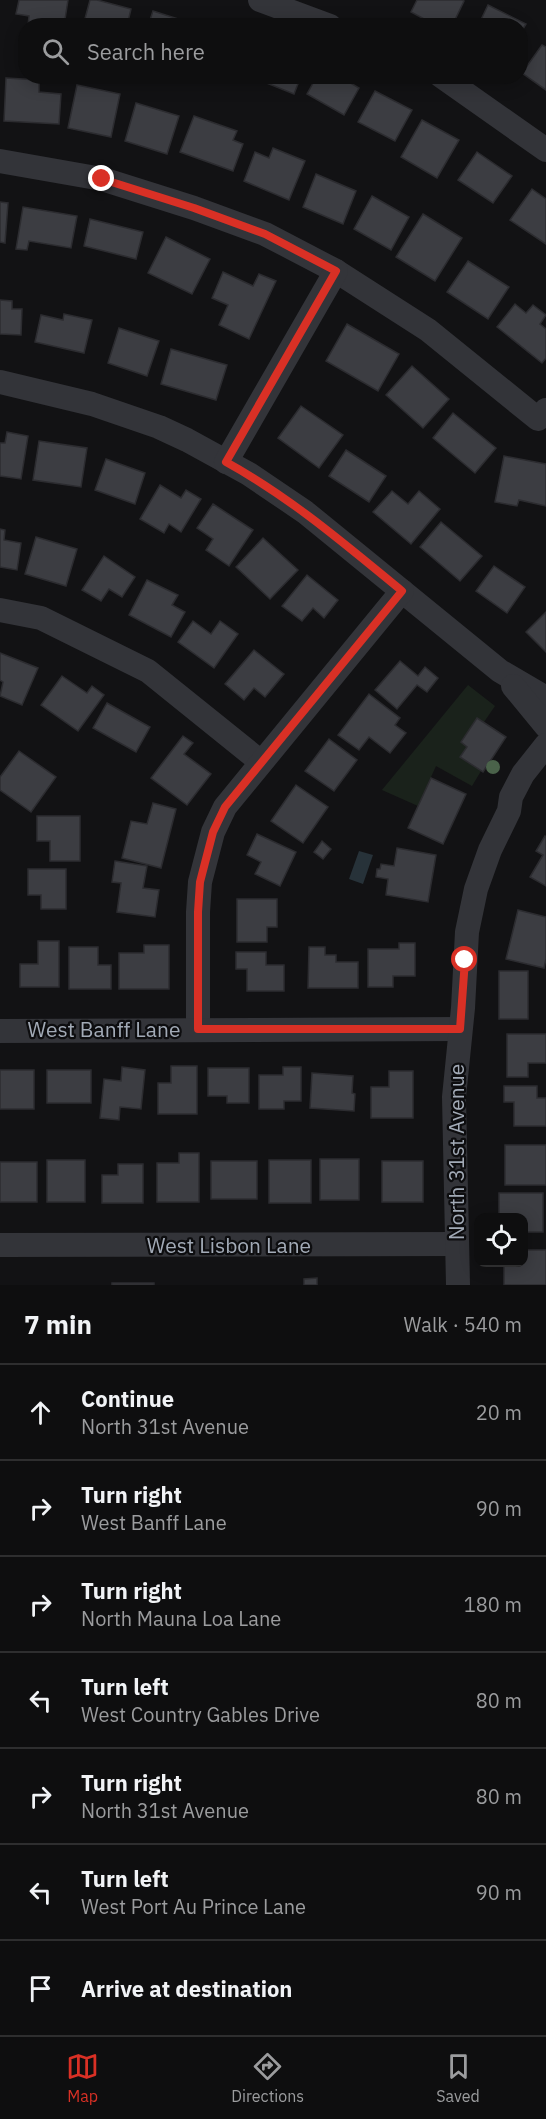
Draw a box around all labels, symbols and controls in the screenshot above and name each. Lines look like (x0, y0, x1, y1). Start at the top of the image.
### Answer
search box (18, 18, 528, 84)
icon: search (39, 35, 72, 68)
text: Search here (87, 37, 205, 66)
route end (88, 165, 114, 191)
route start (451, 946, 477, 972)
street label: West Banff Lane (28, 1015, 180, 1043)
street label: North 31st Avenue (442, 1064, 470, 1240)
map controls (474, 1213, 528, 1267)
button: locate (474, 1213, 528, 1267)
street label: West Lisbon Lane (147, 1231, 311, 1259)
text: 7 min (24, 1307, 92, 1341)
text: Walk · 540 m (404, 1311, 522, 1338)
text: Continue (81, 1384, 174, 1413)
icon: ahead (24, 1396, 57, 1429)
text: 20 m (476, 1399, 522, 1426)
text: North 31st Avenue (81, 1413, 249, 1440)
text: Turn right (81, 1480, 182, 1509)
icon: right (24, 1492, 57, 1525)
text: 90 m (476, 1495, 522, 1522)
text: West Banff Lane (81, 1509, 227, 1536)
text: Turn right (81, 1576, 182, 1605)
icon: right (24, 1588, 57, 1621)
text: 180 m (464, 1591, 522, 1618)
text: North Mauna Loa Lane (81, 1605, 281, 1632)
text: Turn left (81, 1672, 169, 1701)
icon: left (24, 1684, 57, 1717)
text: 80 m (476, 1687, 522, 1714)
text: West Country Gables Drive (81, 1701, 320, 1728)
text: Turn right (81, 1768, 182, 1797)
icon: right (24, 1780, 57, 1813)
text: 80 m (476, 1783, 522, 1810)
text: North 31st Avenue (81, 1797, 249, 1824)
text: Turn left (81, 1864, 169, 1893)
icon: left (24, 1876, 57, 1909)
text: 90 m (476, 1879, 522, 1906)
text: West Port Au Prince Lane (81, 1893, 306, 1920)
icon: arrive (24, 1972, 57, 2005)
text: Arrive at destination (81, 1974, 292, 2003)
tab: Map (66, 2050, 99, 2106)
tab: Directions (231, 2050, 304, 2106)
tab: Saved (436, 2050, 480, 2106)

